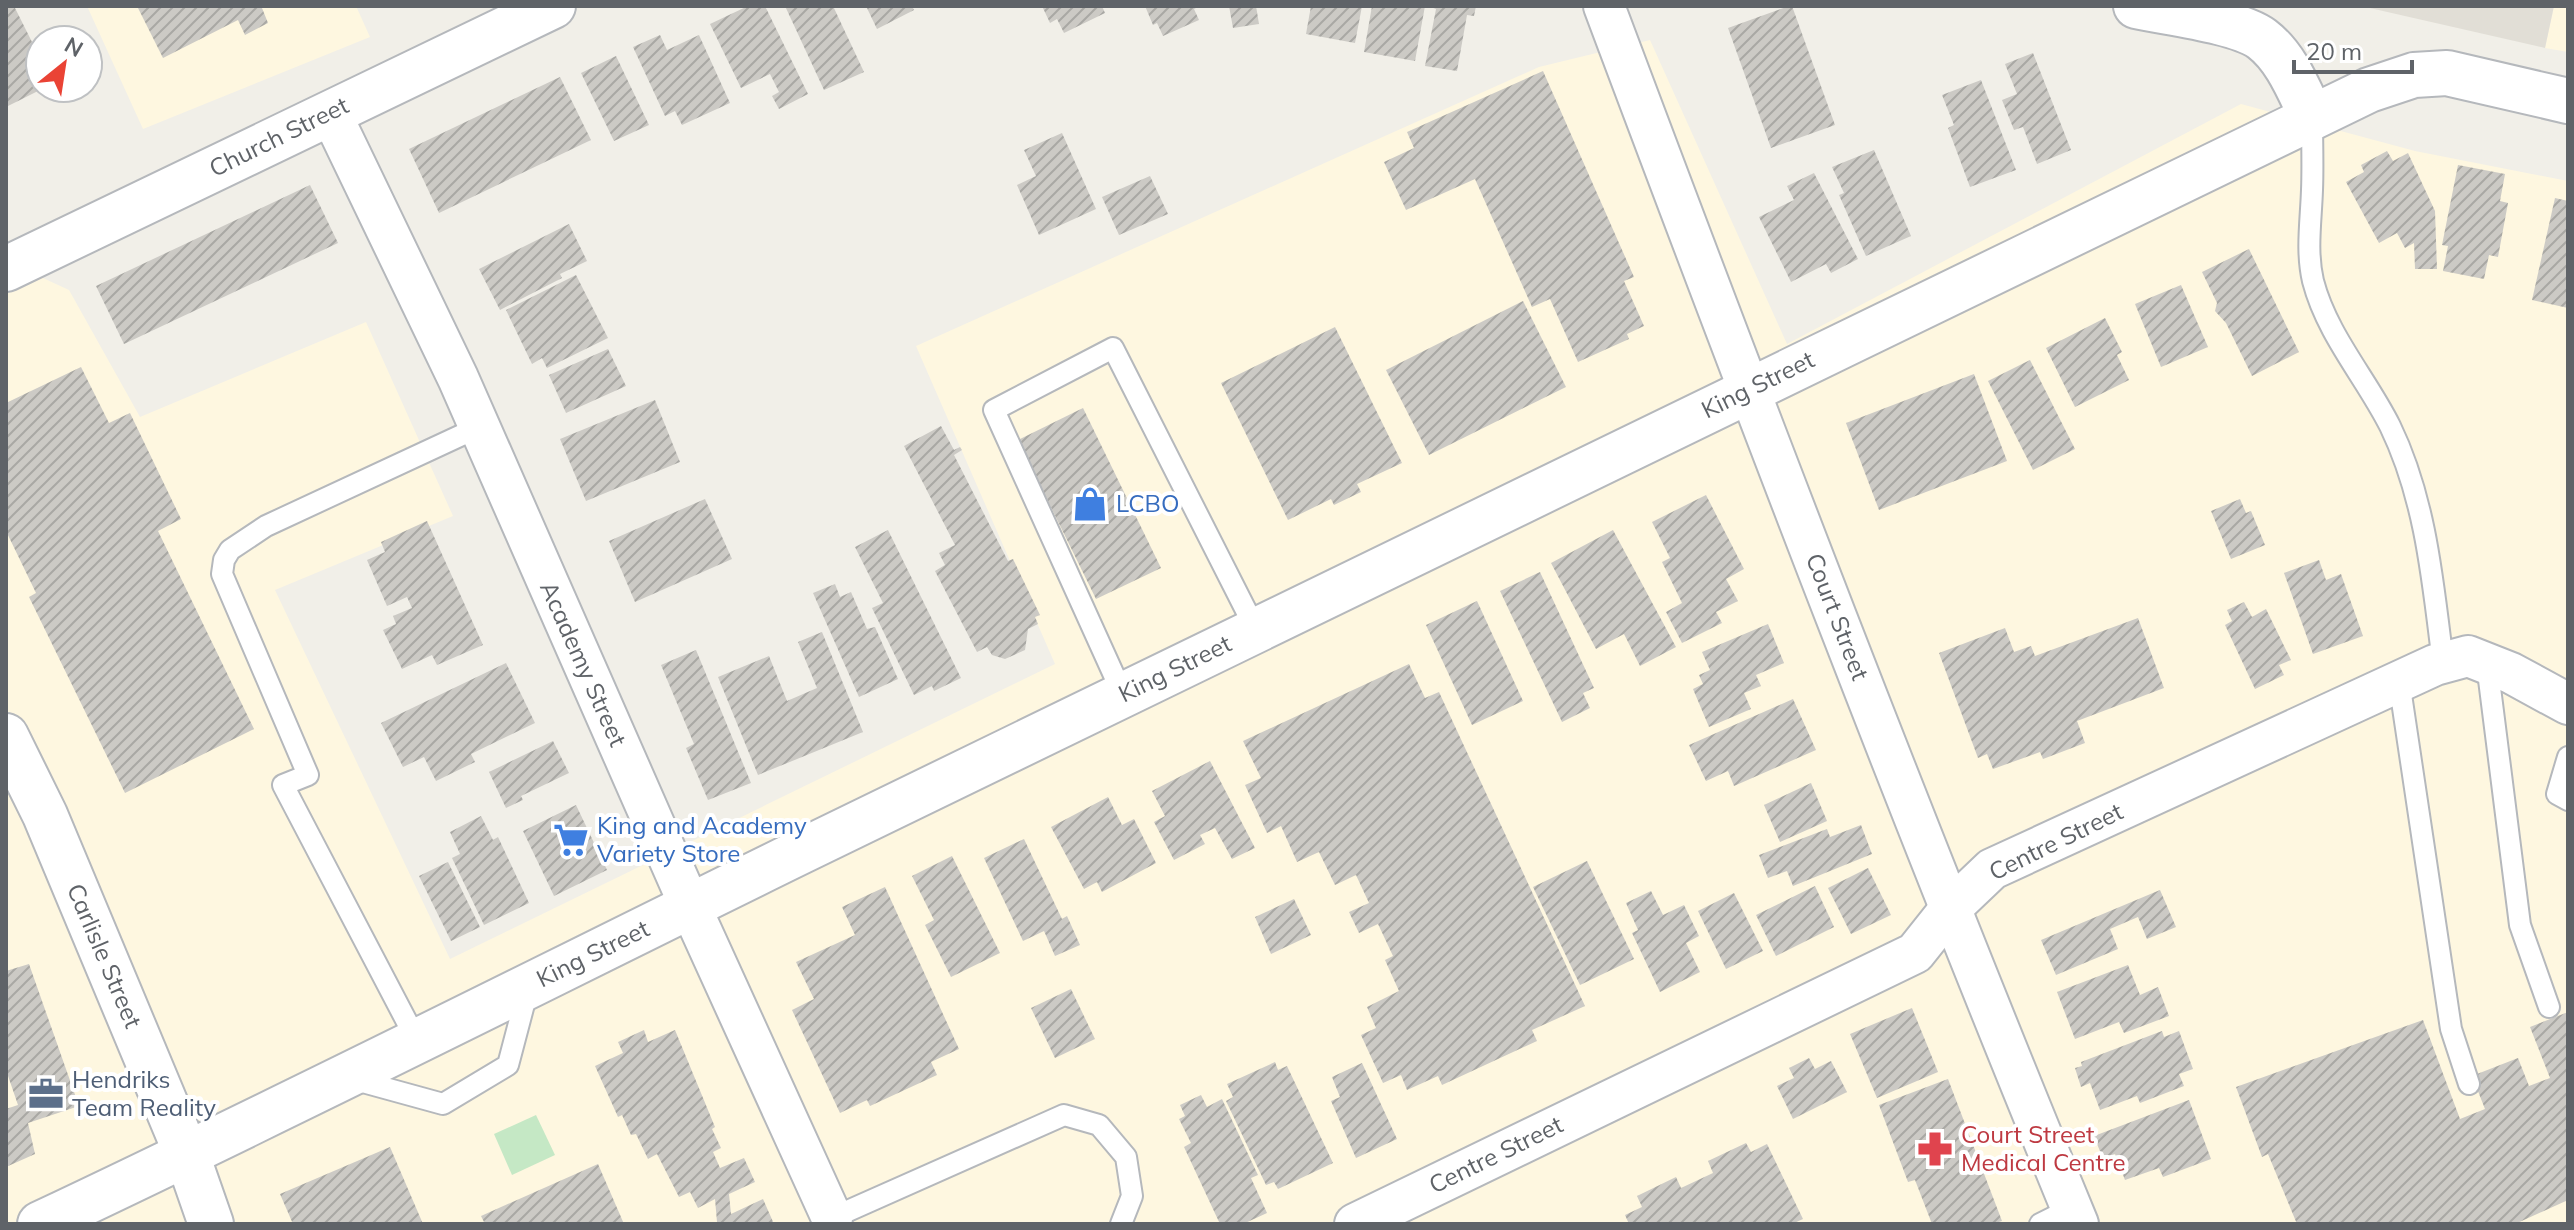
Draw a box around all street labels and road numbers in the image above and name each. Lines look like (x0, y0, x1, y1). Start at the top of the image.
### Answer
street label: Church Street (204, 89, 353, 183)
street label: King Street (1696, 344, 1819, 424)
street label: Court Street (1800, 549, 1876, 684)
street label: Academy Street (534, 576, 634, 751)
street label: King Street (1113, 628, 1236, 708)
street label: Centre Street (1984, 796, 2127, 886)
street label: Carlisle Street (61, 879, 149, 1032)
street label: King Street (531, 913, 654, 993)
street label: Centre Street (1424, 1109, 1567, 1199)

